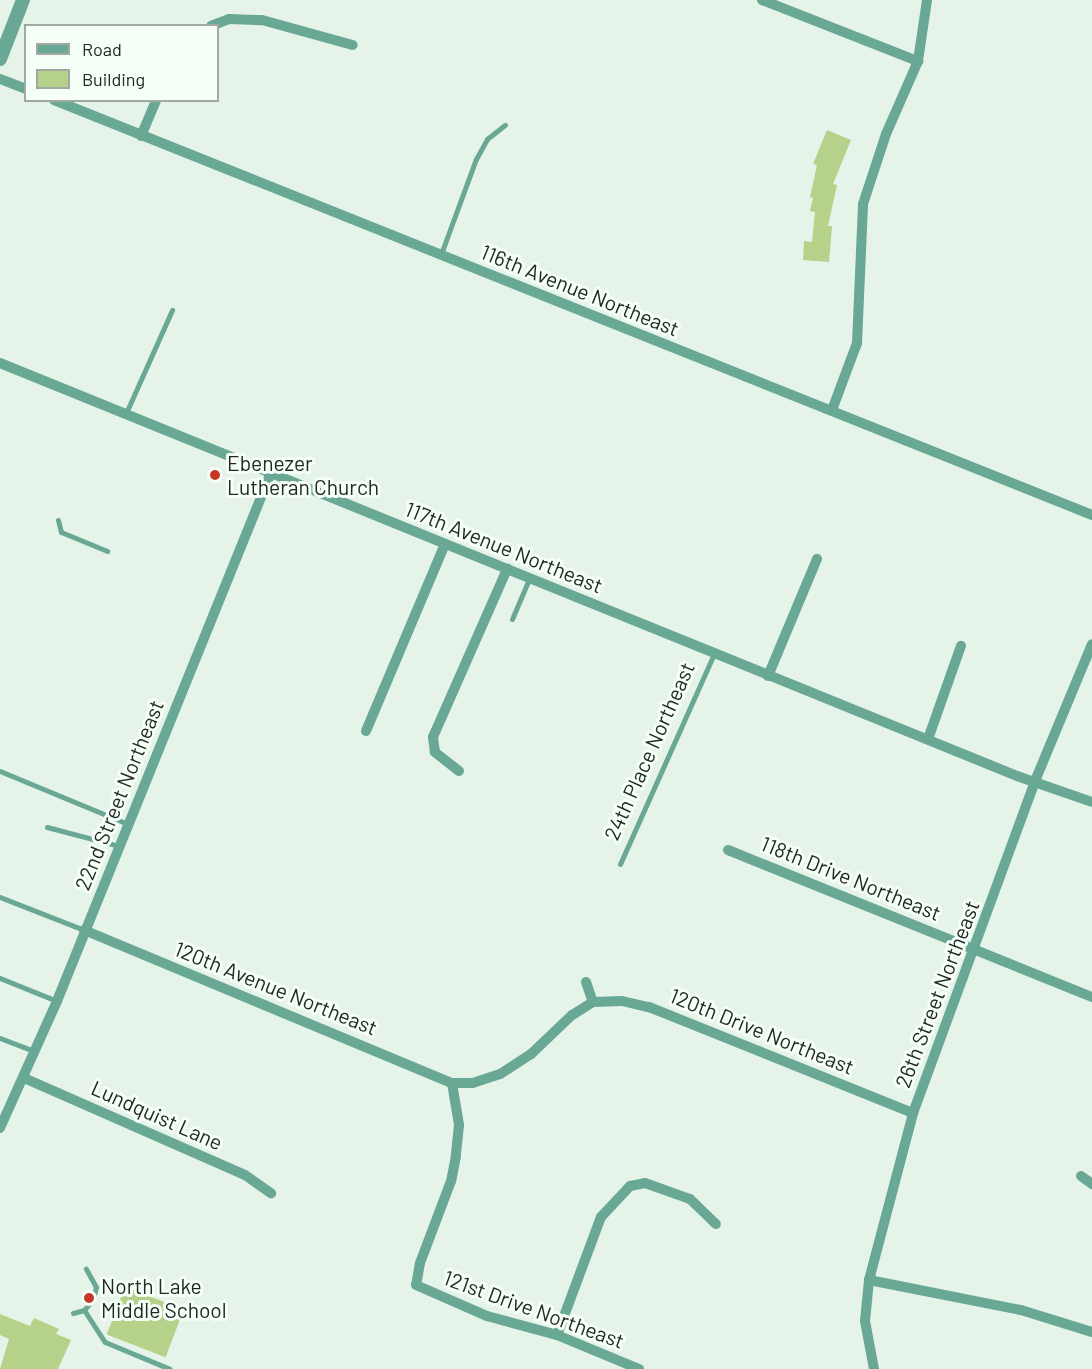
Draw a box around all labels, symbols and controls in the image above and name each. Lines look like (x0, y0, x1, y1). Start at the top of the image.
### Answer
legend (24, 24, 219, 102)
text: Road (82, 38, 122, 60)
text: Building (82, 68, 145, 90)
street label: 116th Avenue Northeast (477, 239, 683, 341)
place label: Ebenezer Lutheran Church (227, 450, 379, 500)
marker: Ebenezer Lutheran Church (208, 468, 222, 482)
street label: 117th Avenue Northeast (402, 496, 606, 598)
street label: 24th Place Northeast (598, 658, 700, 844)
street label: 22nd Street Northeast (69, 696, 169, 894)
street label: 118th Drive Northeast (757, 830, 945, 926)
street label: 26th Street Northeast (890, 897, 984, 1091)
street label: 120th Avenue Northeast (171, 936, 381, 1040)
street label: 120th Drive Northeast (666, 983, 858, 1079)
street label: Lundquist Lane (87, 1075, 227, 1155)
street label: 121st Drive Northeast (440, 1265, 628, 1353)
place label: North Lake Middle School (101, 1273, 227, 1323)
marker: North Lake Middle School (82, 1291, 96, 1305)

